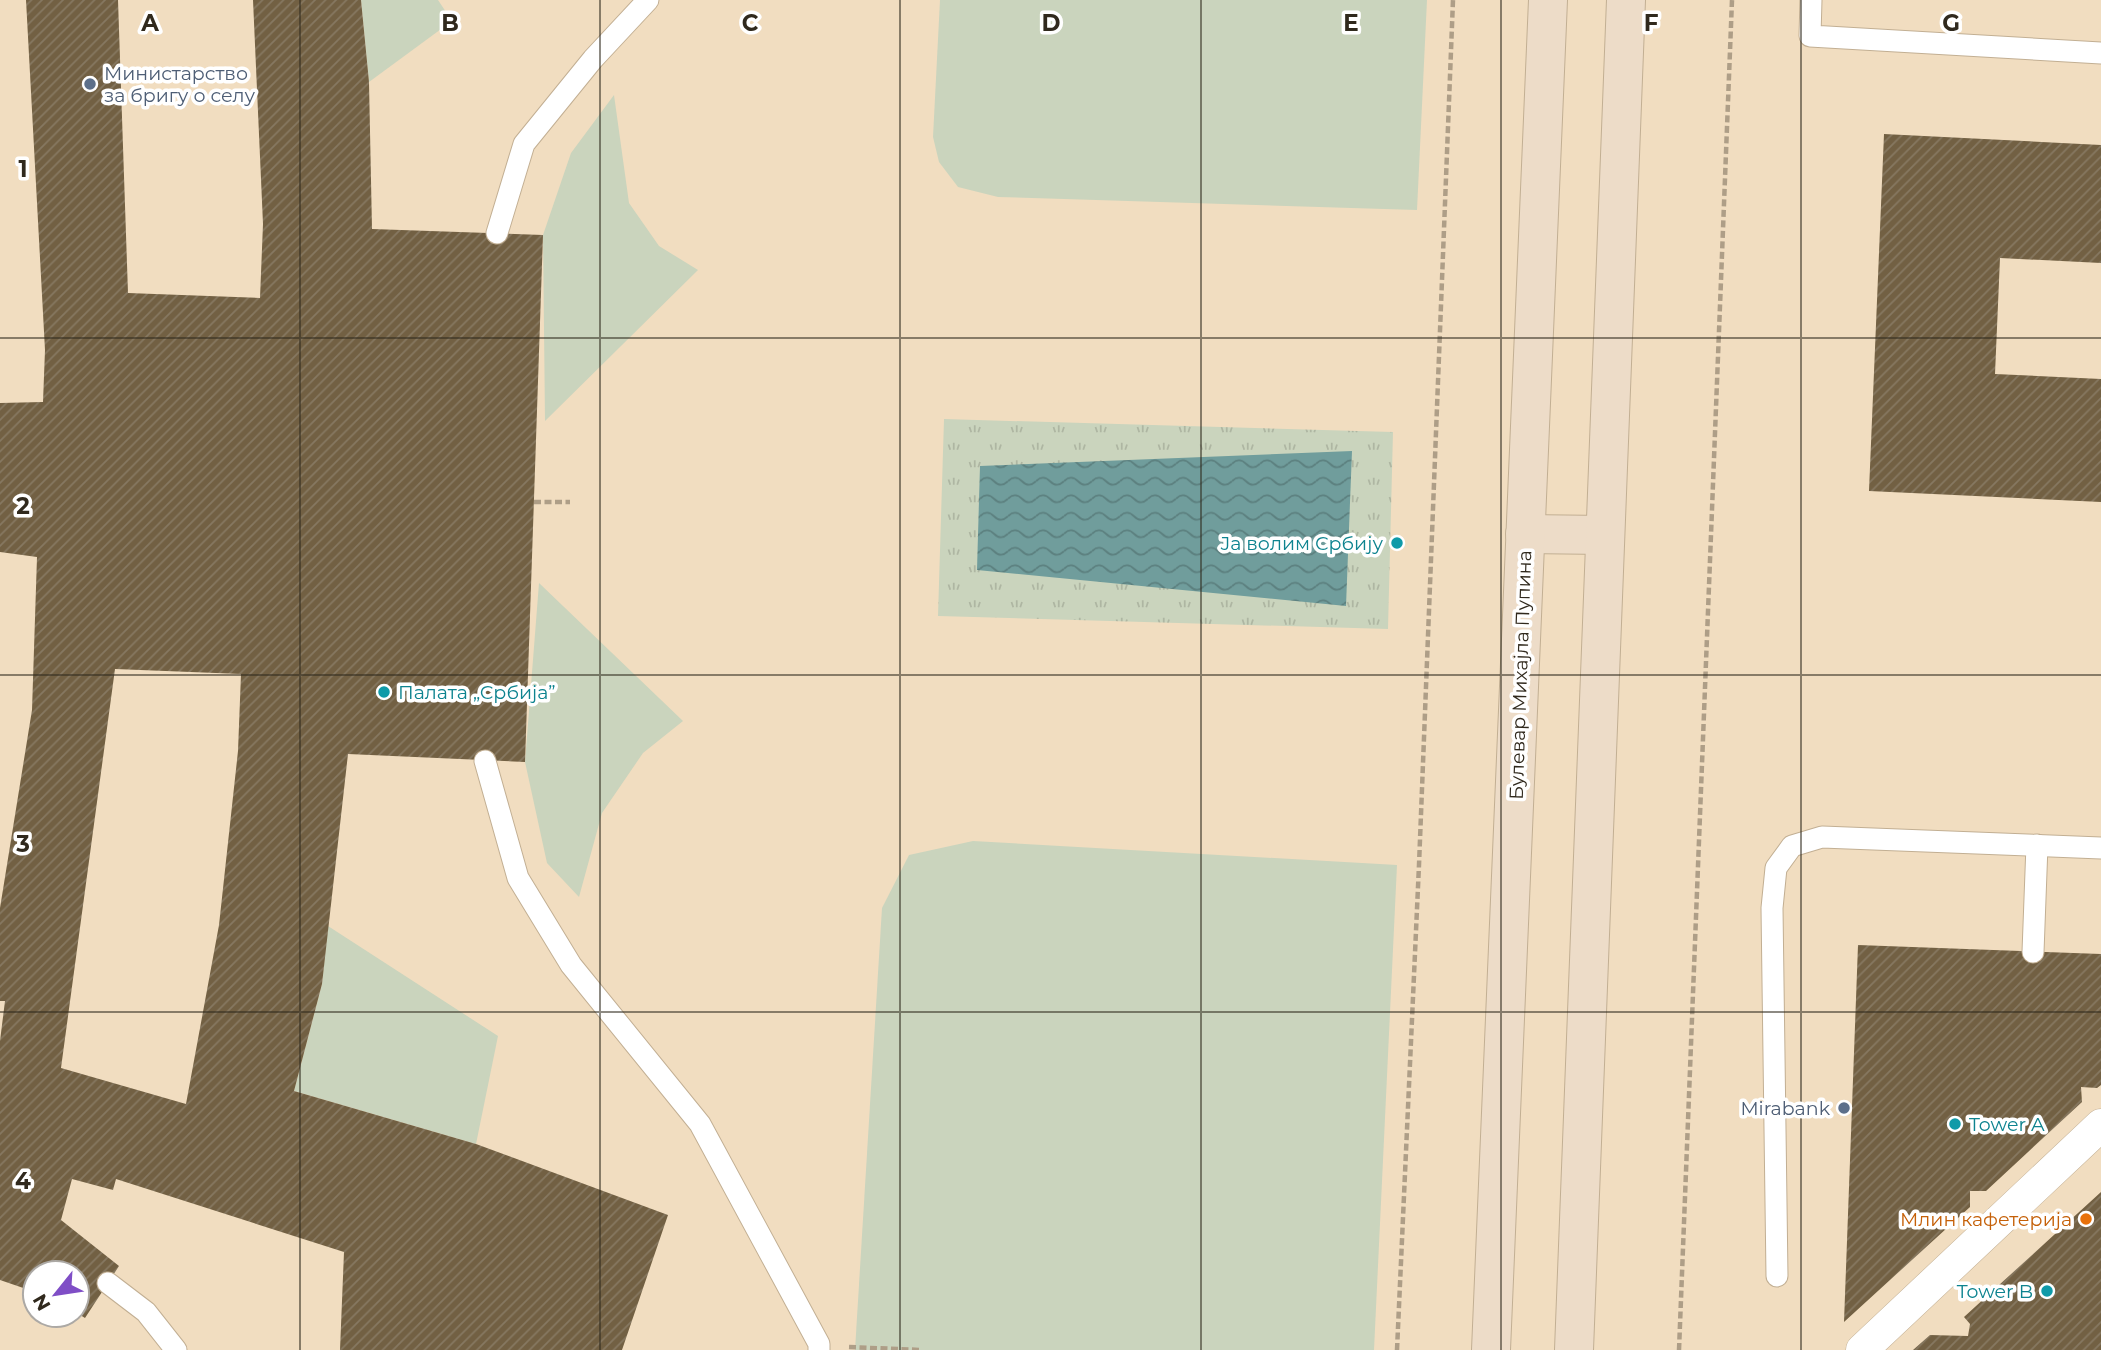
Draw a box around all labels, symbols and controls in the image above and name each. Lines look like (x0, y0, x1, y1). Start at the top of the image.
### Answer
text: A (140, 9, 159, 37)
text: B (441, 9, 459, 37)
text: C (742, 9, 759, 37)
text: D (1042, 9, 1061, 37)
text: E (1343, 9, 1359, 37)
text: F (1644, 9, 1659, 37)
text: G (1942, 9, 1960, 37)
place label: Министарство за бригу о селу (104, 62, 256, 107)
marker: Министарство за бригу о селу (82, 76, 98, 92)
text: 1 (18, 155, 28, 183)
text: 2 (16, 492, 30, 520)
place label: Ја волим Србију (1220, 532, 1383, 555)
marker: Ја волим Србију (1389, 535, 1405, 551)
street label: Булевар Михајла Пупина (1505, 550, 1536, 800)
place label: Палата „Србија” (398, 681, 556, 704)
marker: Палата „Србија” (376, 684, 392, 700)
text: 3 (15, 830, 30, 858)
place label: Mirabank (1740, 1097, 1831, 1120)
marker: Mirabank (1836, 1100, 1852, 1116)
place label: Tower A (1969, 1113, 2045, 1136)
marker: Tower A (1947, 1116, 1963, 1132)
text: 4 (15, 1167, 31, 1195)
place label: Млин кафетерија (1900, 1208, 2072, 1231)
marker: Млин кафетерија (2078, 1211, 2094, 1227)
north arrow (21, 1259, 91, 1329)
place label: Tower B (1957, 1280, 2033, 1303)
marker: Tower B (2039, 1283, 2055, 1299)
text: N (28, 1290, 56, 1315)

